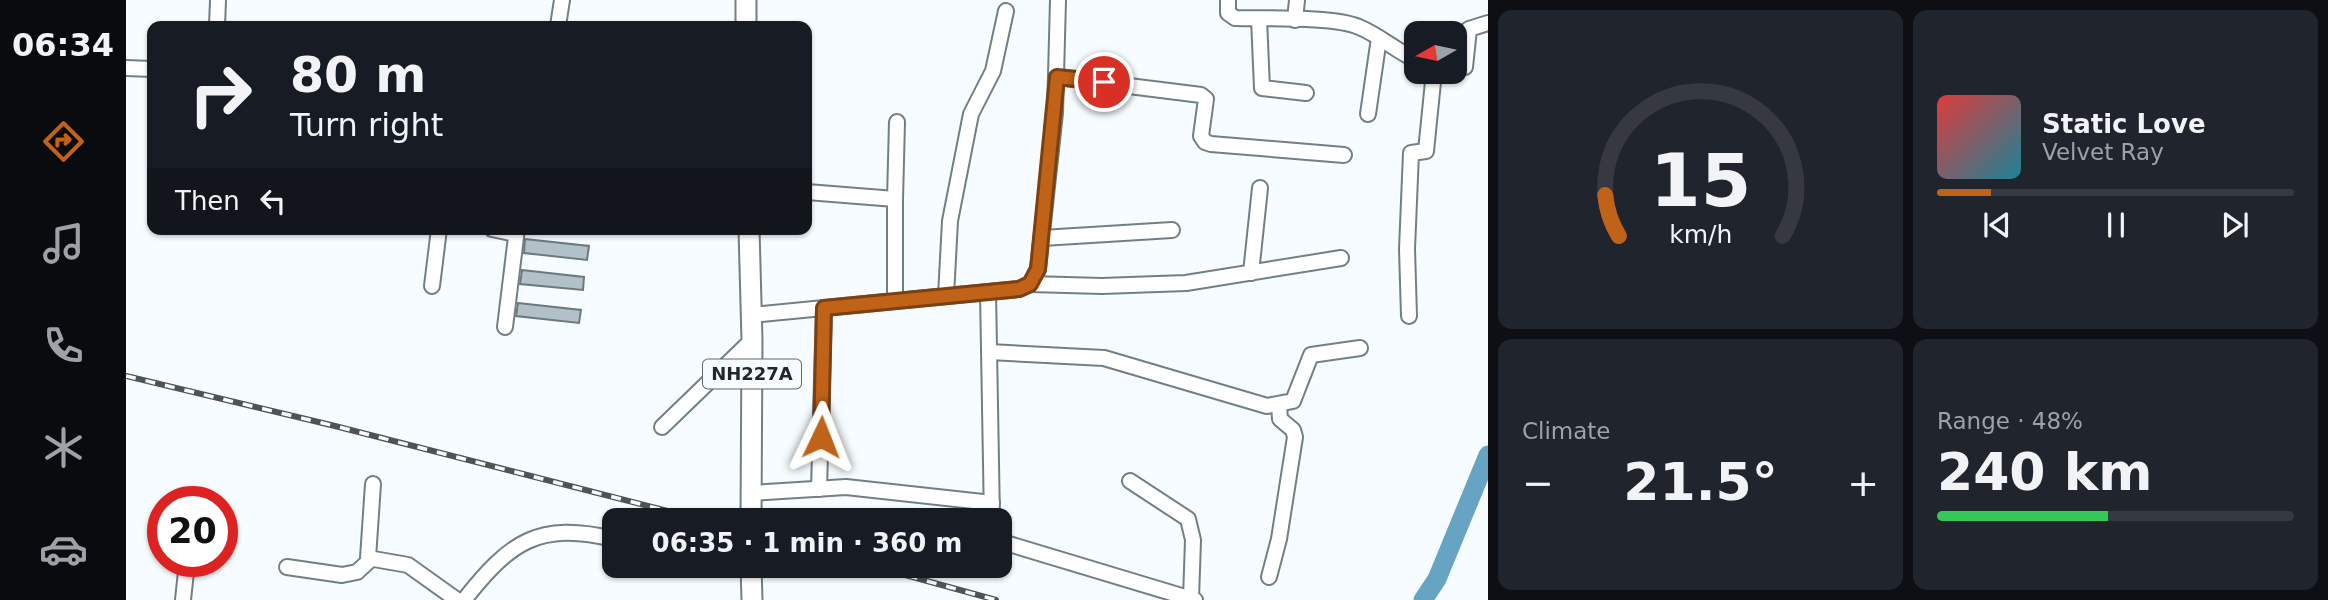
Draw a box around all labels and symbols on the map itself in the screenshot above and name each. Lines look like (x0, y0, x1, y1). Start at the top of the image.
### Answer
north arrow (1404, 21, 1466, 84)
pin (1074, 52, 1134, 112)
road number: NH227A (703, 360, 801, 388)
position arrow (784, 400, 858, 474)
speed limit sign: 20 (147, 486, 238, 577)

